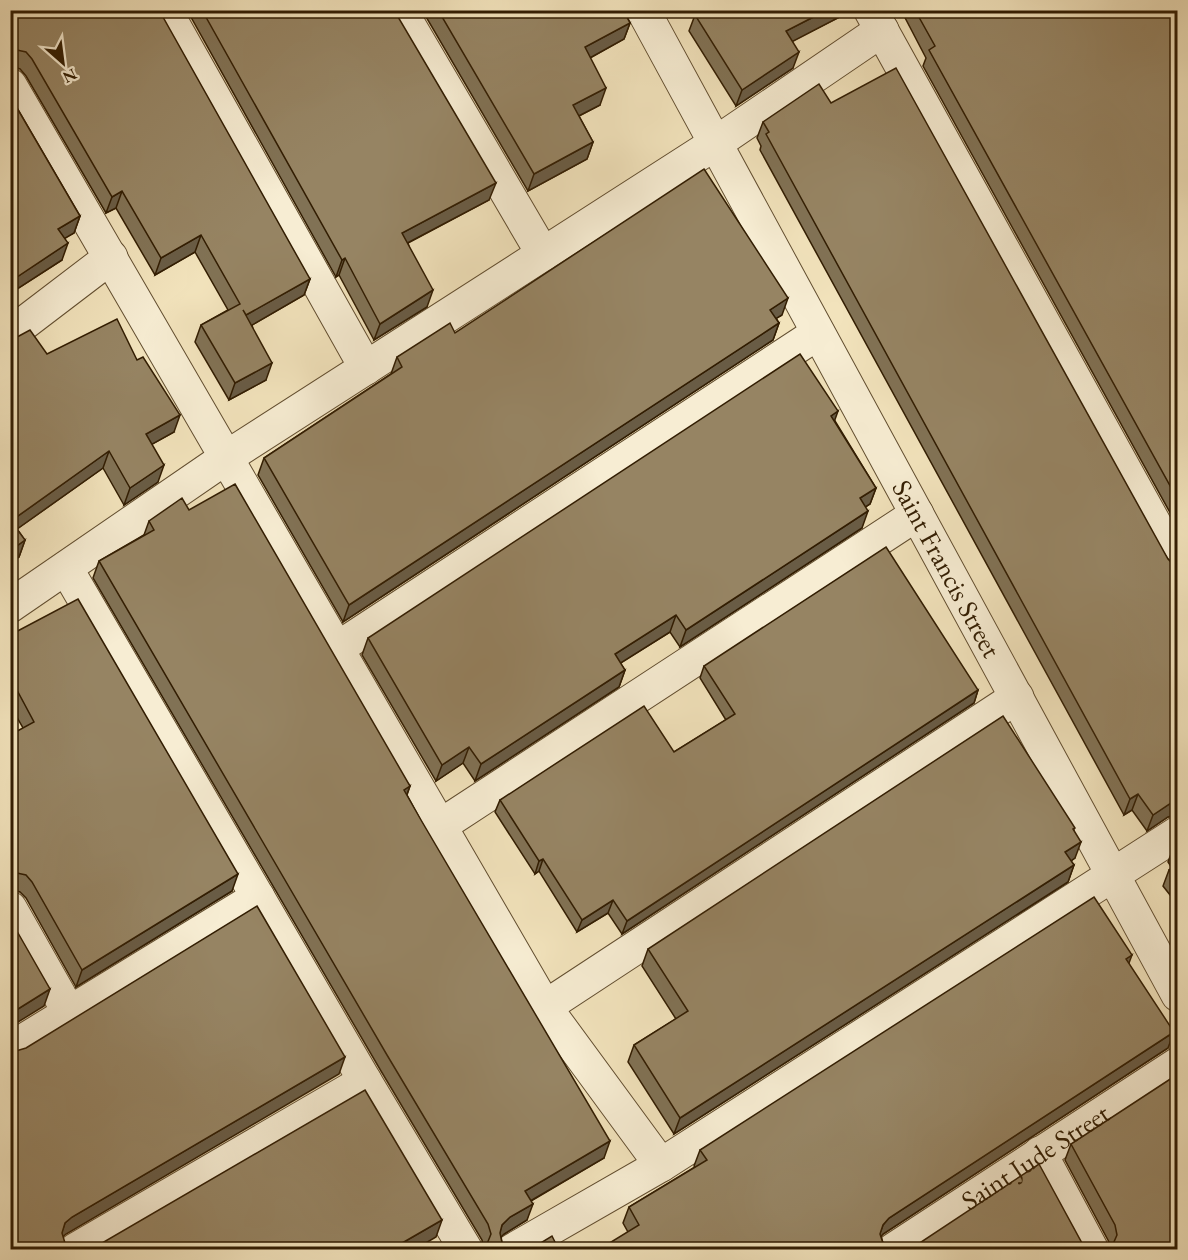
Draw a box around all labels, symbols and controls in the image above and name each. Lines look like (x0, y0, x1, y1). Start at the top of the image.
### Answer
north arrow (33, 33, 93, 93)
text: N (59, 63, 80, 88)
street label: Saint Francis Street (885, 474, 1010, 664)
street label: Saint Jude Street (954, 1095, 1116, 1218)

